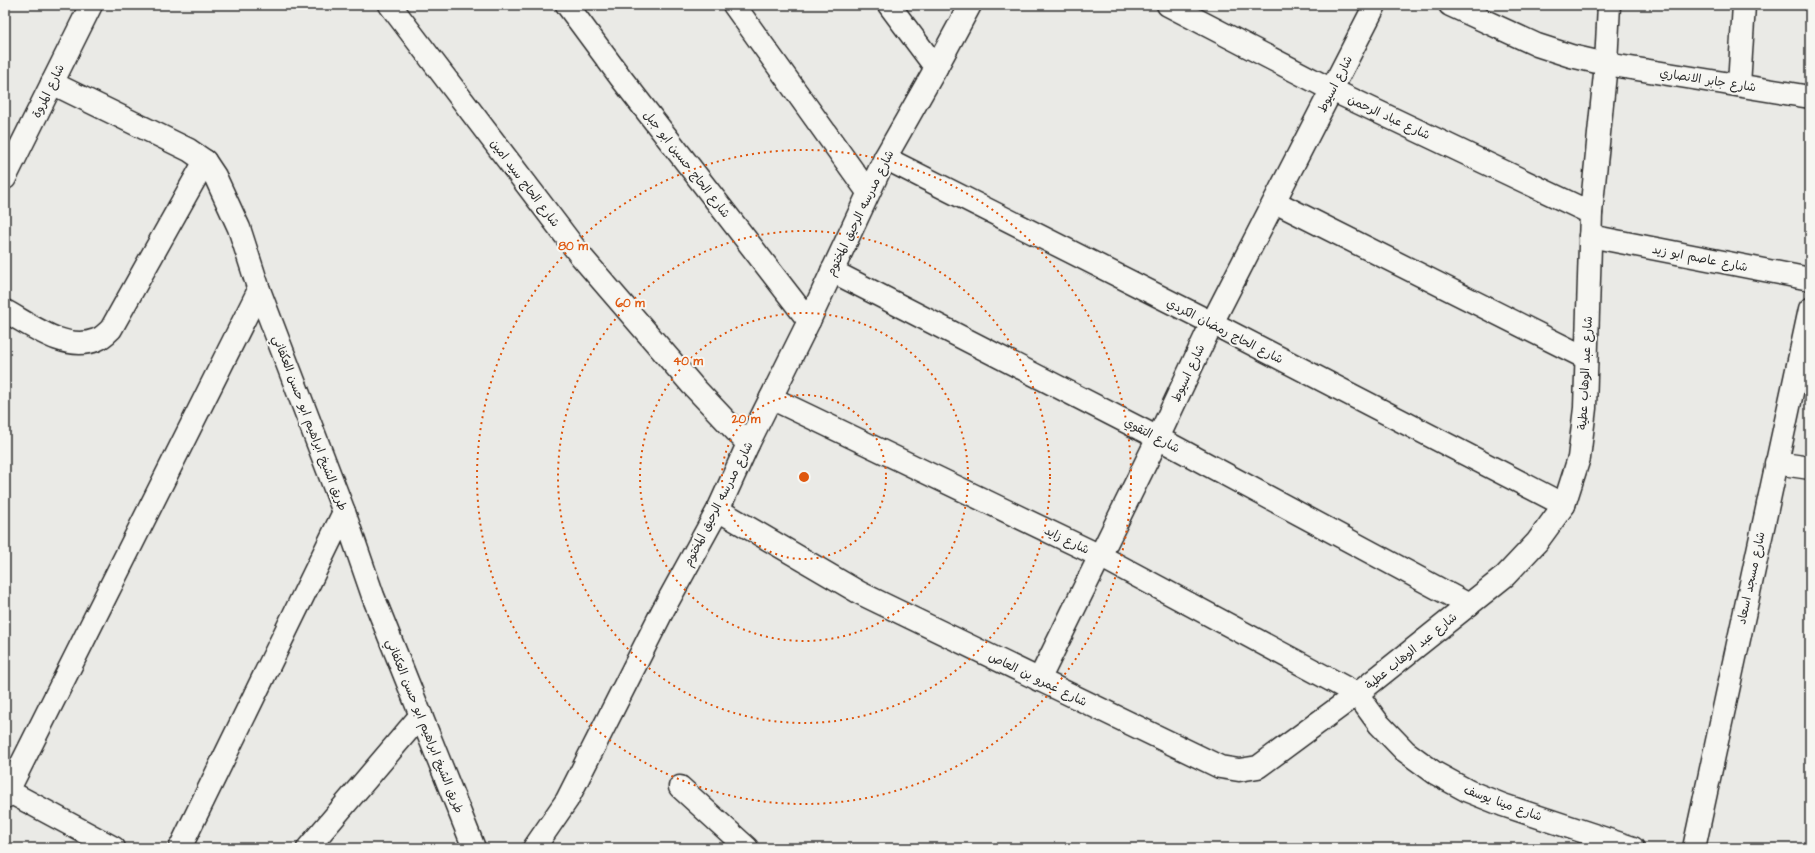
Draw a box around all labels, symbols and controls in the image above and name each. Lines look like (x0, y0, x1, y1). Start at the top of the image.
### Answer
street label: شارع اسيوط (1314, 53, 1357, 116)
street label: شارع المروة (28, 62, 69, 121)
street label: شارع جابر الانصاري (1658, 64, 1757, 97)
street label: شارع عباد الرحمن (1345, 91, 1433, 144)
street label: شارع الحاج حسين ابو جبل (639, 107, 734, 222)
street label: شارع الحاج سيد امين (486, 136, 563, 231)
street label: شارع مدرسه الرحيق المختوم (823, 147, 898, 279)
text: 80 m (558, 238, 588, 255)
street label: شارع عاصم ابو زيد (1651, 241, 1749, 276)
text: 60 m (615, 295, 645, 312)
street label: شارع الحاج رمضان الكردي (1163, 295, 1286, 368)
street label: شارع عبد الوهاب عطية (1574, 316, 1597, 430)
street label: طريق الشيخ ابراهيم ابو حسن العكفاني (266, 333, 351, 514)
street label: شارع اسيوط (1168, 342, 1209, 405)
text: 40 m (673, 353, 704, 370)
text: 20 m (731, 411, 761, 428)
street label: شارع التقوي (1121, 414, 1182, 457)
street label: شارع مدرسه الرحيق المختوم (680, 439, 757, 570)
centre of rings (797, 470, 811, 484)
street label: شارع زايد (1041, 522, 1092, 559)
street label: شارع مسجد اسعاد (1733, 530, 1770, 626)
street label: شارع عبد الوهاب عطية (1362, 609, 1461, 694)
street label: طريق الشيخ ابراهيم ابو حسن العكفاني (380, 637, 467, 817)
street label: شارع عمرو بن العاص (986, 648, 1090, 711)
street label: شارع مينا يوسف (1461, 781, 1544, 826)

